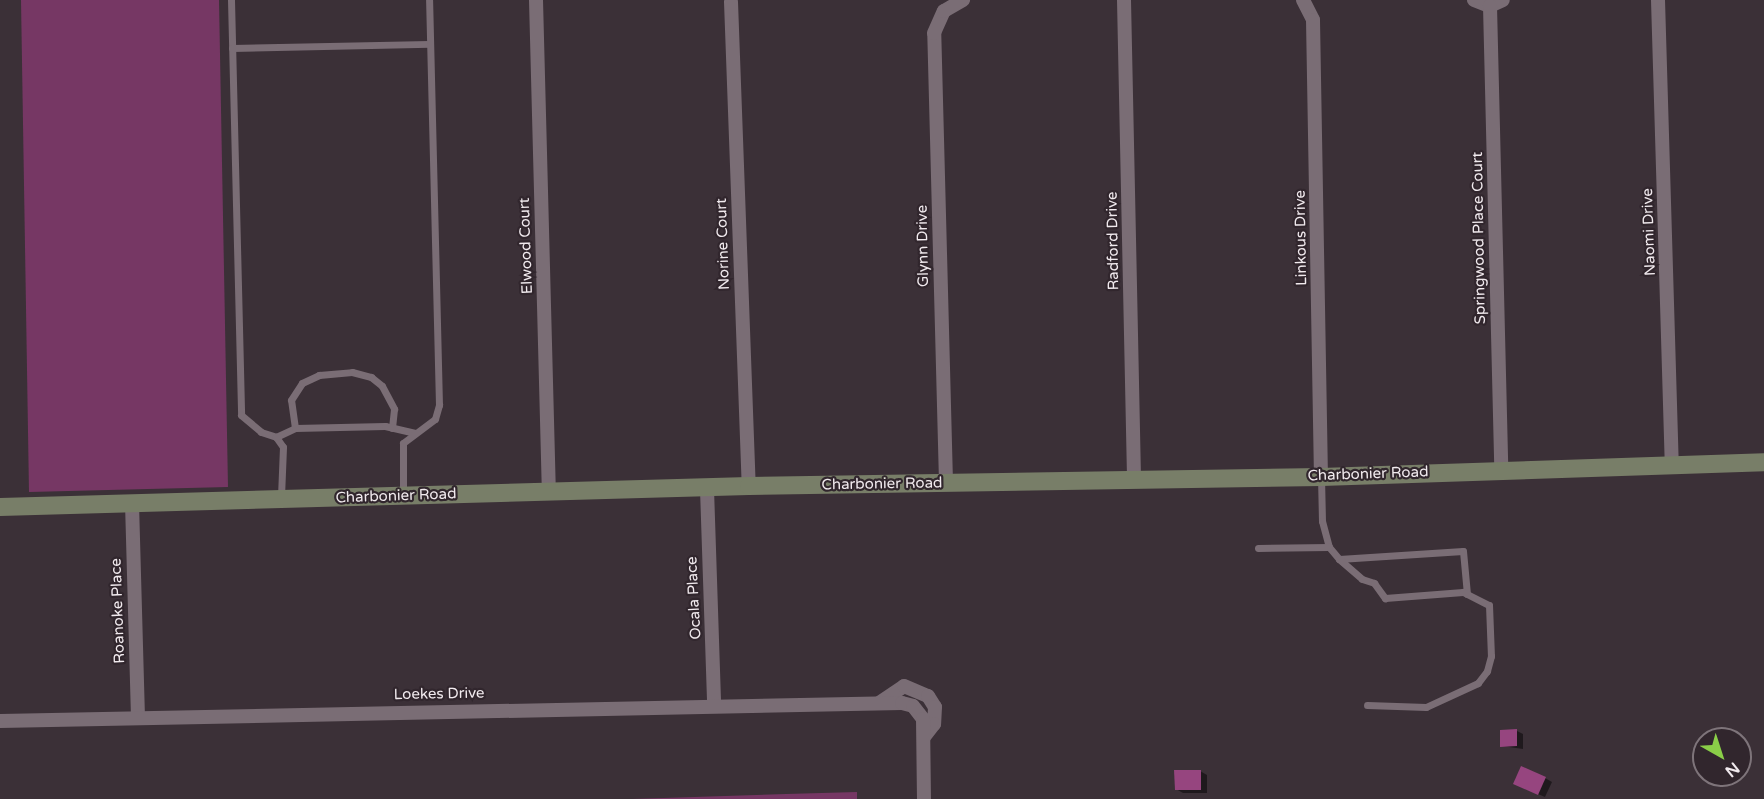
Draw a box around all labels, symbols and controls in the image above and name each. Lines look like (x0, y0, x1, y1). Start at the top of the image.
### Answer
street label: Springwood Place Court (1468, 152, 1490, 324)
street label: Naomi Drive (1638, 188, 1660, 276)
street label: Linkous Drive (1291, 190, 1311, 286)
street label: Radford Drive (1103, 191, 1123, 291)
street label: Elwood Court (515, 197, 537, 295)
street label: Norine Court (712, 198, 734, 290)
street label: Glynn Drive (913, 205, 933, 287)
street label: Charbonier Road (1307, 463, 1429, 485)
street label: Charbonier Road (821, 474, 943, 494)
street label: Charbonier Road (335, 485, 457, 507)
street label: Ocala Place (683, 556, 705, 640)
street label: Roanoke Place (107, 558, 129, 664)
street label: Loekes Drive (393, 684, 485, 704)
north arrow (1692, 727, 1752, 787)
text: N (1721, 758, 1743, 781)

